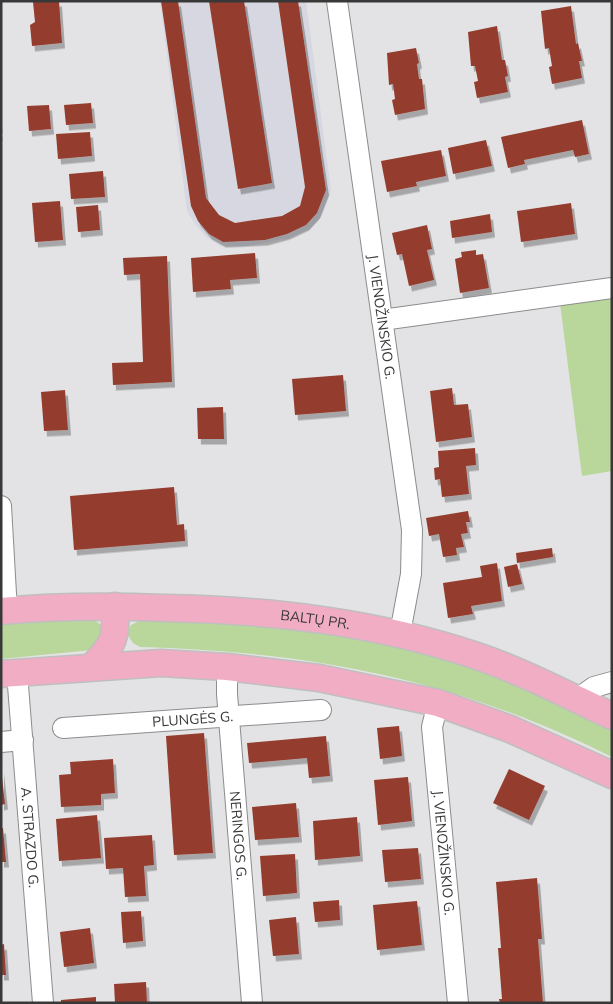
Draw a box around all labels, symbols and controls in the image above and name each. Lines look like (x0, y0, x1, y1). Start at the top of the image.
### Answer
street label: J. VIENOŽINSKIO G. (364, 253, 400, 380)
street label: BALTŲ PR. (280, 606, 352, 633)
street label: PLUNGĖS G. (152, 707, 234, 731)
street label: A. STRAZDO G. (17, 787, 43, 888)
street label: J. VIENOŽINSKIO G. (429, 789, 459, 916)
street label: NERINGOS G. (226, 790, 251, 881)

